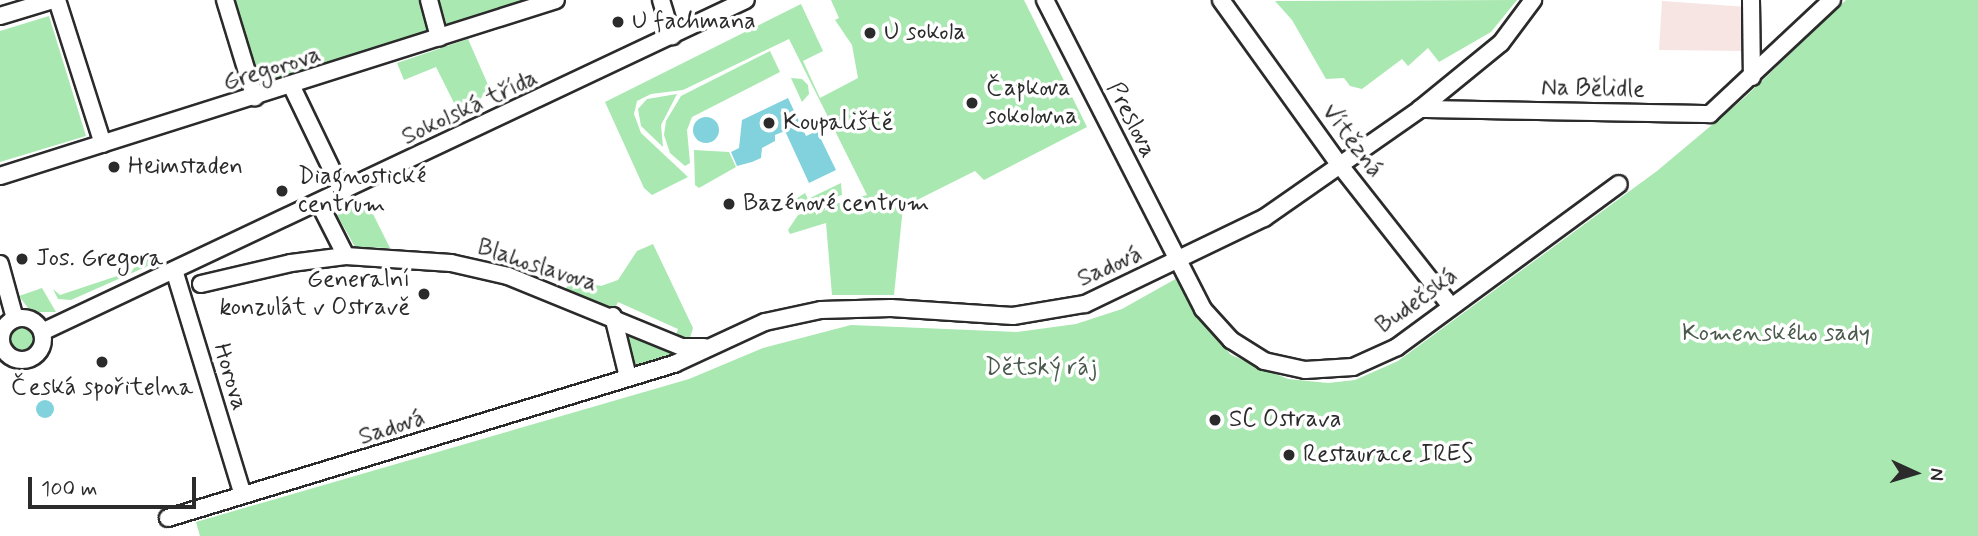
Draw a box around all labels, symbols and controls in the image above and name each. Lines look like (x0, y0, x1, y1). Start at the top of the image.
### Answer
place label: U fachmana (632, 8, 756, 36)
marker: U fachmana (610, 14, 626, 30)
place label: U sokola (884, 19, 969, 47)
marker: U sokola (862, 25, 878, 41)
street label: Gregorova (220, 40, 324, 98)
street label: Sokolská třída (397, 64, 543, 152)
street label: Na Bělidle (1541, 74, 1645, 104)
place label: Čapkova sokolovna (986, 75, 1077, 131)
street label: Preslova (1100, 77, 1162, 163)
marker: Čapkova sokolovna (964, 95, 980, 111)
street label: Vítězná (1315, 98, 1389, 184)
place label: Koupaliště (783, 109, 893, 137)
marker: Koupaliště (761, 115, 777, 131)
place label: Heimstaden (128, 153, 243, 181)
marker: Heimstaden (106, 159, 122, 175)
place label: Diagnostické centrum (298, 163, 426, 219)
marker: Diagnostické centrum (272, 181, 292, 201)
place label: Bazénové centrum (743, 190, 929, 218)
marker: Bazénové centrum (721, 196, 737, 212)
street label: Blahoslavova (473, 233, 601, 299)
street label: Sadová (1073, 240, 1147, 294)
place label: Jos. Gregora (36, 245, 163, 273)
marker: Jos. Gregora (14, 251, 30, 267)
street label: Budečská (1370, 262, 1464, 340)
place label: Generalní konzulát v Ostravě (220, 266, 410, 322)
marker: Generalní konzulát v Ostravě (416, 286, 432, 302)
park label: Komenského sady (1682, 320, 1870, 348)
street label: Horova (206, 340, 254, 414)
marker: Česká spořitelna (94, 354, 110, 370)
park label: Dětský ráj (985, 354, 1097, 382)
place label: Česká spořitelna (11, 374, 193, 402)
street label: Sadová (355, 404, 429, 452)
place label: SC Ostrava (1229, 406, 1341, 434)
marker: SC Ostrava (1207, 412, 1223, 428)
north arrow (1880, 438, 1950, 508)
place label: Restaurace IRES (1303, 441, 1475, 469)
marker: Restaurace IRES (1281, 447, 1297, 463)
scale bar (32, 462, 200, 506)
text: N (1924, 467, 1949, 482)
text: 100 m (41, 475, 97, 503)

